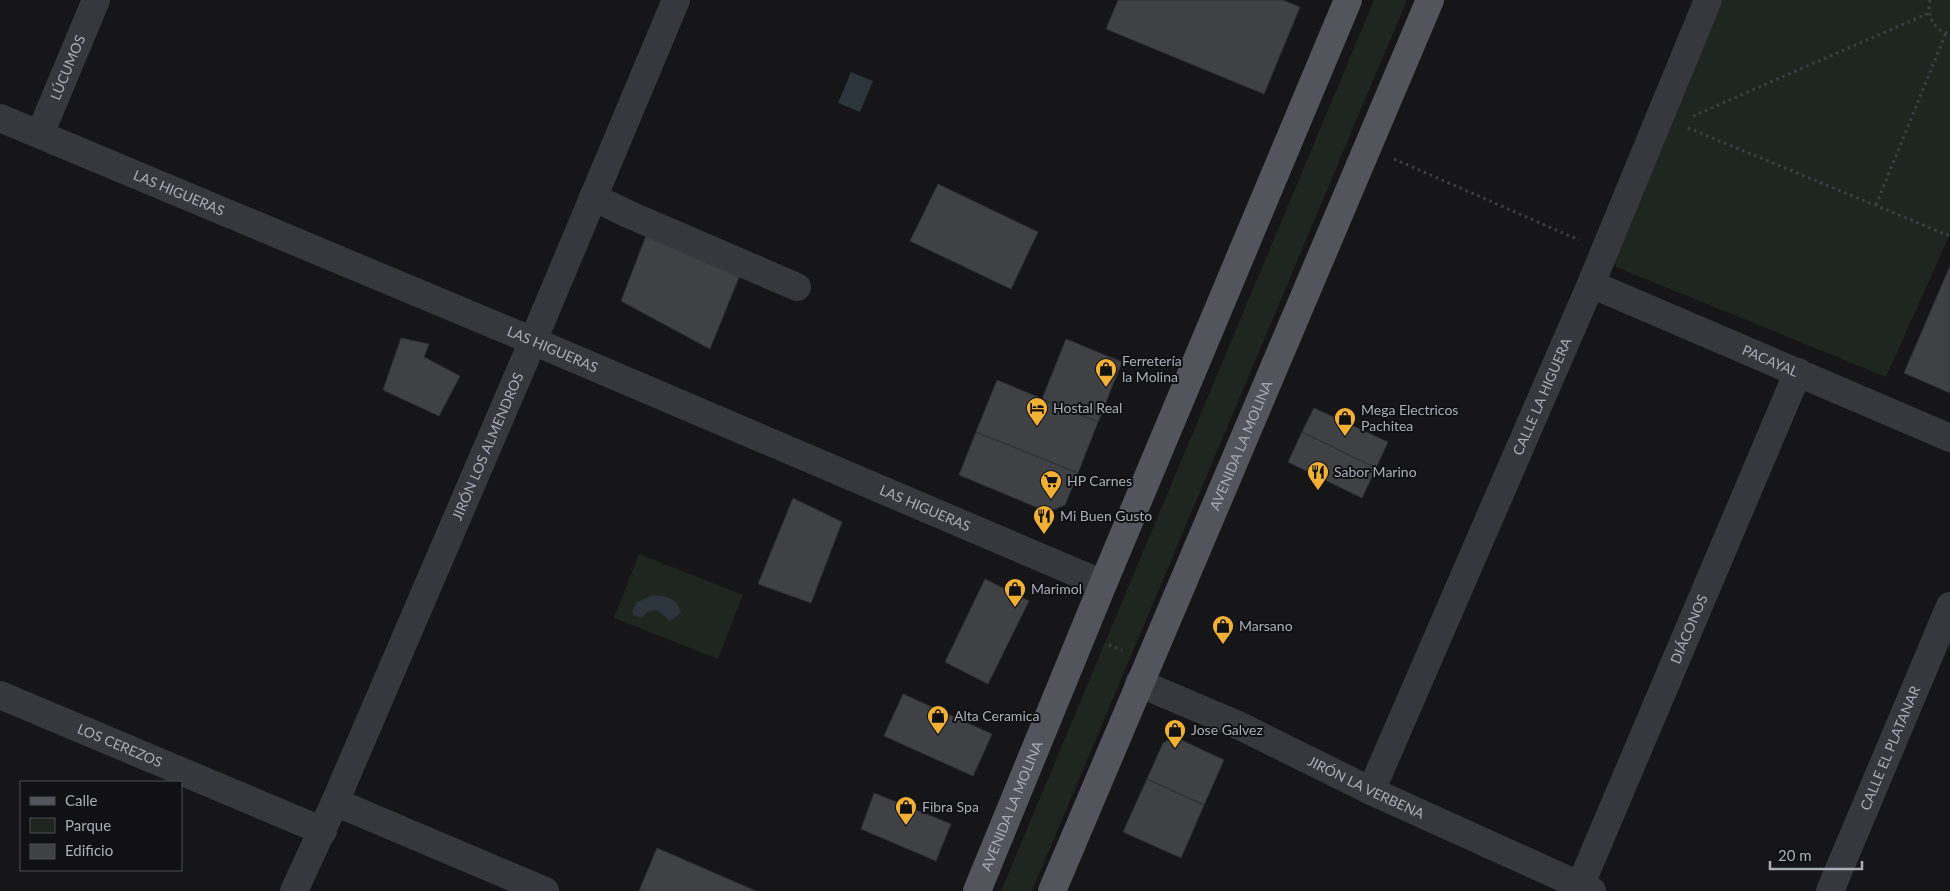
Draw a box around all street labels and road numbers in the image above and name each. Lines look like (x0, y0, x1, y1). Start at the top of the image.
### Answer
street label: LÚCUMOS (46, 32, 88, 102)
street label: LAS HIGUERAS (131, 166, 227, 219)
street label: LAS HIGUERAS (505, 322, 601, 376)
street label: CALLE LA HIGUERA (1509, 335, 1575, 458)
street label: PACAYAL (1740, 341, 1801, 380)
street label: JIRÓN LOS ALMENDROS (448, 370, 527, 523)
street label: AVENIDA LA MOLINA (1206, 377, 1276, 513)
street label: LAS HIGUERAS (877, 481, 973, 535)
street label: DIÁCONOS (1666, 592, 1711, 666)
street label: CALLE EL PLATANAR (1856, 683, 1923, 813)
street label: LOS CEREZOS (75, 720, 165, 770)
street label: AVENIDA LA MOLINA (977, 738, 1046, 873)
street label: JIRÓN LA VERBENA (1305, 752, 1428, 822)

